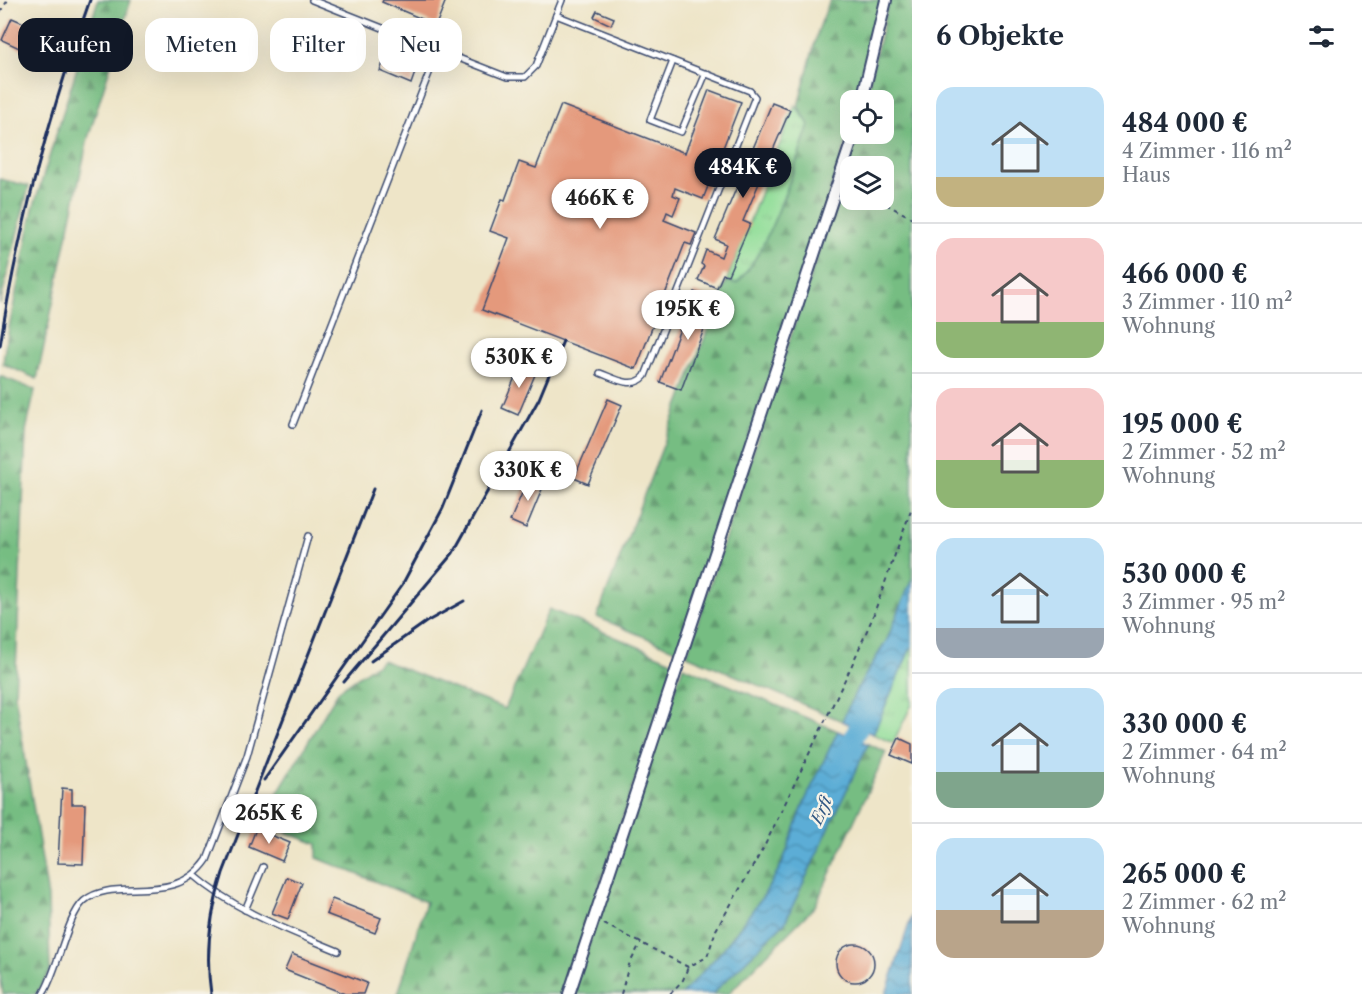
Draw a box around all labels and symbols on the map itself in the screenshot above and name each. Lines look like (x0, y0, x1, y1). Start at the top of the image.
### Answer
pin: 484K € (694, 148, 792, 199)
pin: 466K € (551, 179, 649, 230)
pin: 195K € (639, 290, 737, 341)
pin: 530K € (470, 338, 568, 389)
pin: 330K € (479, 451, 577, 502)
water label: Erft (805, 792, 837, 829)
pin: 265K € (220, 794, 318, 845)

